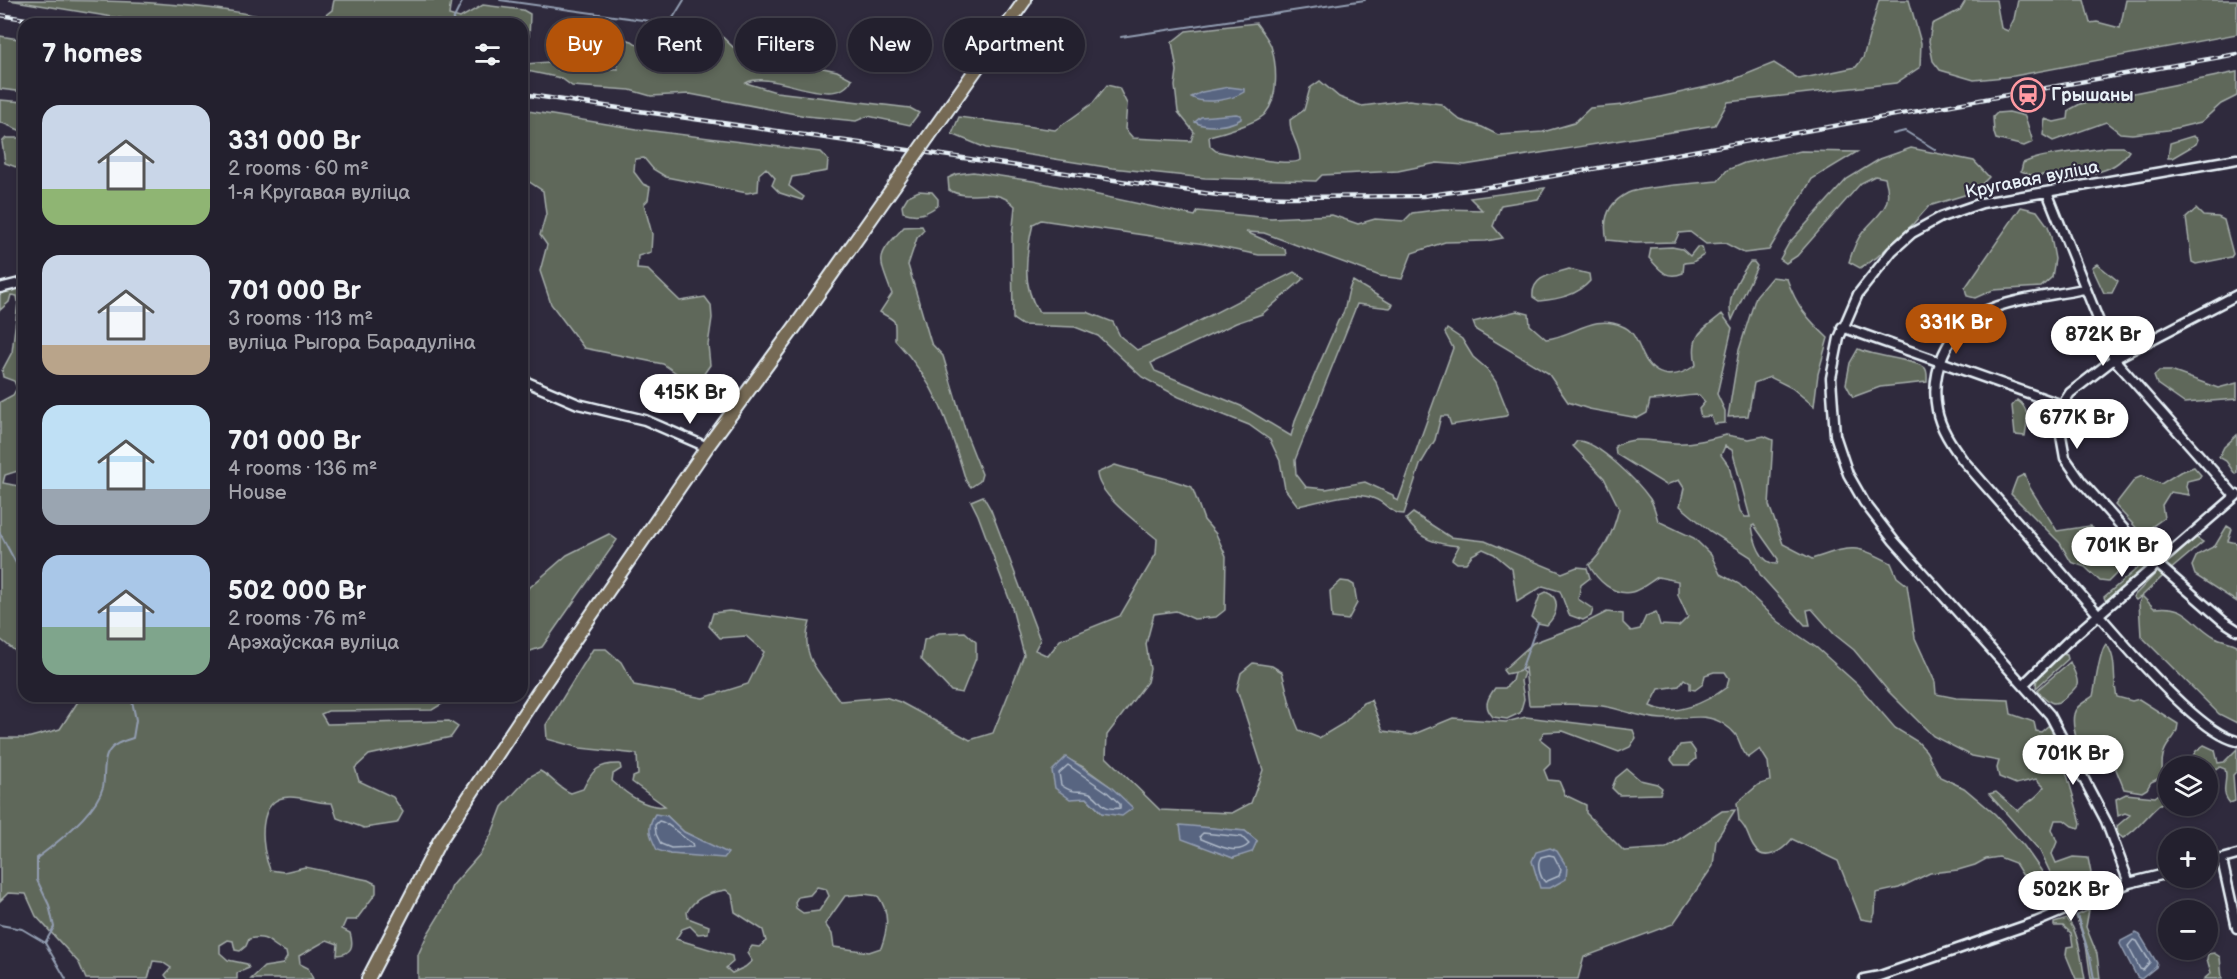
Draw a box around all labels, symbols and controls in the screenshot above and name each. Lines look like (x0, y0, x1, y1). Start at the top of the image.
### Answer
chip: Buy (546, 18, 624, 72)
chip: Rent (636, 18, 723, 72)
chip: Filters (735, 18, 836, 72)
chip: New (848, 18, 932, 72)
chip: Apartment (944, 18, 1085, 72)
icon: filters (471, 38, 504, 71)
text: 7 homes (42, 39, 142, 70)
station icon: Грышаны (2010, 77, 2046, 113)
place label: Грышаны (2051, 85, 2134, 106)
text: 331 000 Br (228, 126, 361, 157)
icon: home (90, 129, 162, 201)
street label: Кругавая вуліца (1963, 156, 2101, 203)
text: 2 rooms · 60 m² (228, 157, 369, 181)
text: 1-я Кругавая вуліца (228, 181, 410, 205)
text: 701 000 Br (228, 276, 361, 307)
icon: home (90, 279, 162, 351)
pin: 331K Br (1901, 304, 2011, 355)
text: 3 rooms · 113 m² (228, 307, 373, 331)
text: 331K Br (1920, 311, 1992, 335)
pin: 872K Br (2048, 316, 2158, 367)
text: 872K Br (2065, 323, 2141, 347)
text: вуліца Рыгора Барадуліна (228, 331, 476, 355)
pin: 415K Br (635, 374, 745, 425)
text: 415K Br (654, 381, 726, 405)
pin: 677K Br (2022, 399, 2132, 450)
text: 677K Br (2039, 406, 2115, 430)
text: 701 000 Br (228, 426, 361, 457)
icon: home (90, 429, 162, 501)
text: 4 rooms · 136 m² (228, 457, 377, 481)
text: House (228, 481, 287, 505)
pin: 701K Br (2067, 527, 2177, 578)
text: 701K Br (2086, 534, 2159, 558)
text: 502 000 Br (228, 576, 366, 607)
icon: home (90, 579, 162, 651)
text: 2 rooms · 76 m² (228, 607, 366, 631)
text: Арэхаўская вуліца (228, 631, 399, 655)
pin: 701K Br (2018, 735, 2128, 786)
text: 701K Br (2037, 742, 2110, 766)
map controls (2158, 756, 2218, 960)
button: layers (2158, 756, 2218, 816)
button: + (2158, 828, 2218, 888)
pin: 502K Br (2016, 871, 2126, 922)
text: 502K Br (2032, 878, 2110, 902)
button: − (2158, 900, 2218, 960)

